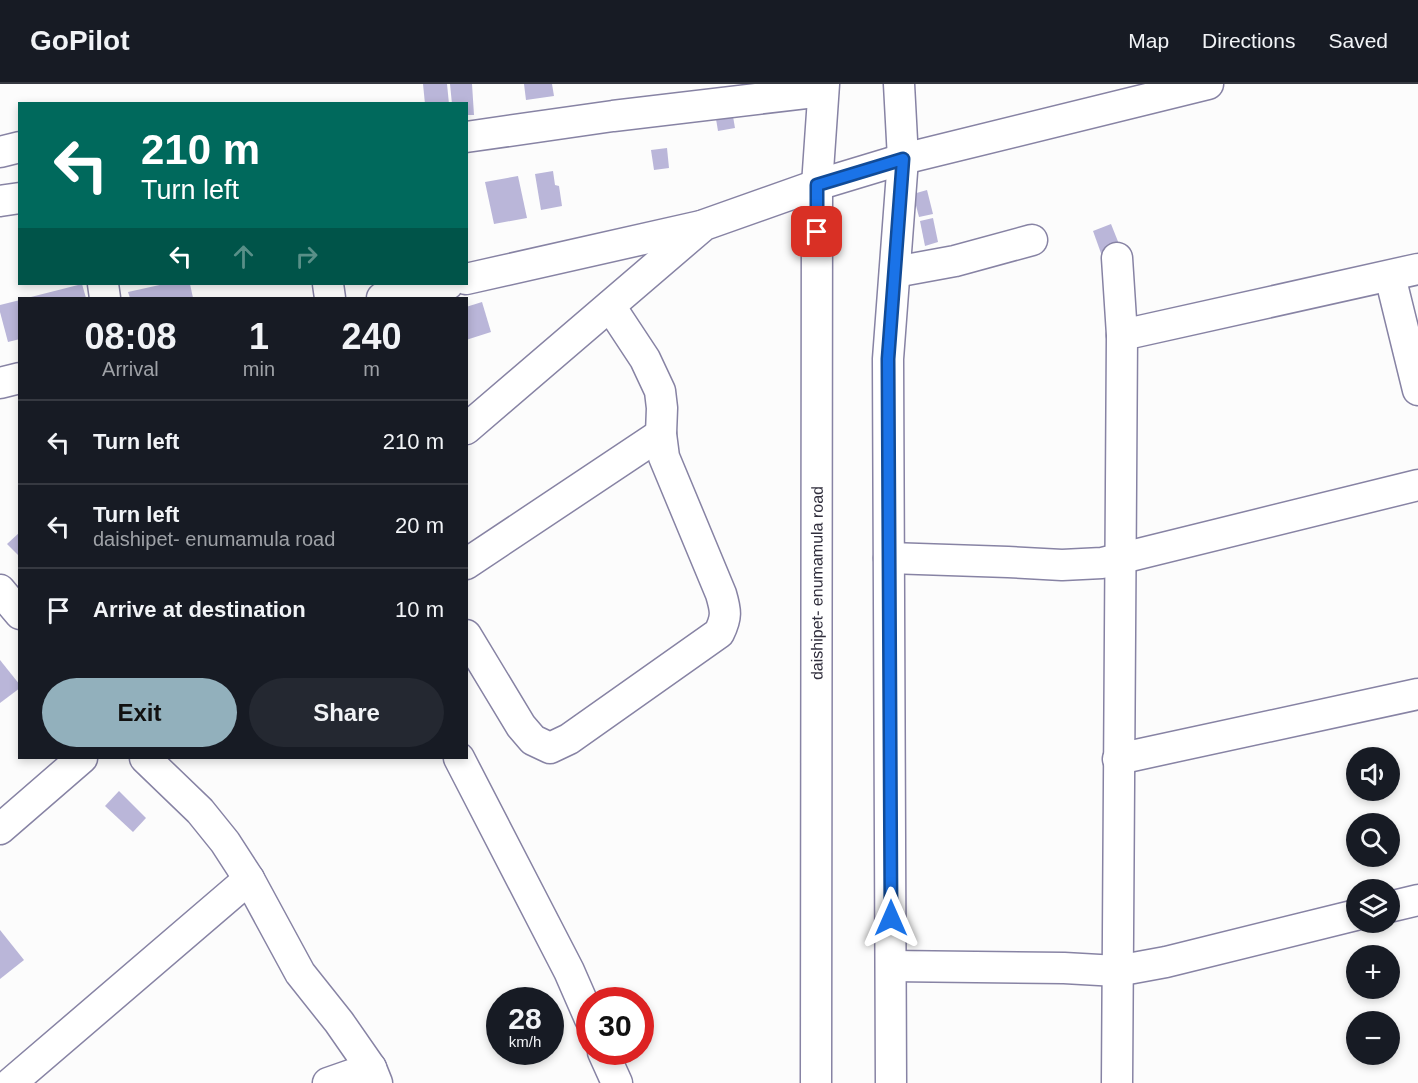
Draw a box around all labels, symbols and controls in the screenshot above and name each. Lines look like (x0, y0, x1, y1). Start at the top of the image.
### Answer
text: GoPilot (30, 25, 130, 56)
text: Map (1128, 29, 1169, 52)
text: Directions (1202, 29, 1295, 52)
text: Saved (1328, 29, 1388, 52)
icon: left (42, 126, 120, 204)
text: 210 m (141, 126, 260, 173)
text: Turn left (141, 175, 239, 205)
pin (791, 206, 842, 257)
icon: arrive (800, 215, 833, 248)
icon: left (164, 240, 197, 273)
icon: ahead (227, 240, 260, 273)
icon: right (290, 240, 323, 273)
text: 08:08 (84, 316, 176, 357)
text: 1 (249, 316, 269, 357)
text: 240 (341, 316, 402, 357)
text: Arrival (102, 358, 159, 380)
text: min (243, 358, 275, 380)
text: m (363, 358, 380, 380)
icon: left (42, 426, 75, 459)
text: Turn left (93, 429, 179, 454)
text: 210 m (383, 429, 444, 454)
street label: daishipet- enumamula road (808, 486, 826, 680)
text: Turn left (93, 502, 179, 527)
icon: left (42, 510, 75, 543)
text: 20 m (395, 513, 444, 538)
text: daishipet- enumamula road (93, 528, 335, 550)
icon: arrive (42, 594, 75, 627)
text: Arrive at destination (93, 597, 306, 622)
text: 10 m (395, 597, 444, 622)
button: Exit (42, 678, 237, 747)
button: Share (249, 678, 444, 747)
map controls (1346, 747, 1400, 1065)
button: sound (1346, 747, 1400, 801)
button: search (1346, 813, 1400, 867)
button: layers (1346, 879, 1400, 933)
position arrow (859, 886, 923, 950)
button: + (1346, 945, 1400, 999)
speed limit sign: 30 (576, 987, 654, 1065)
text: 28 (508, 1002, 542, 1035)
button: − (1346, 1011, 1400, 1065)
text: km/h (509, 1033, 541, 1050)

